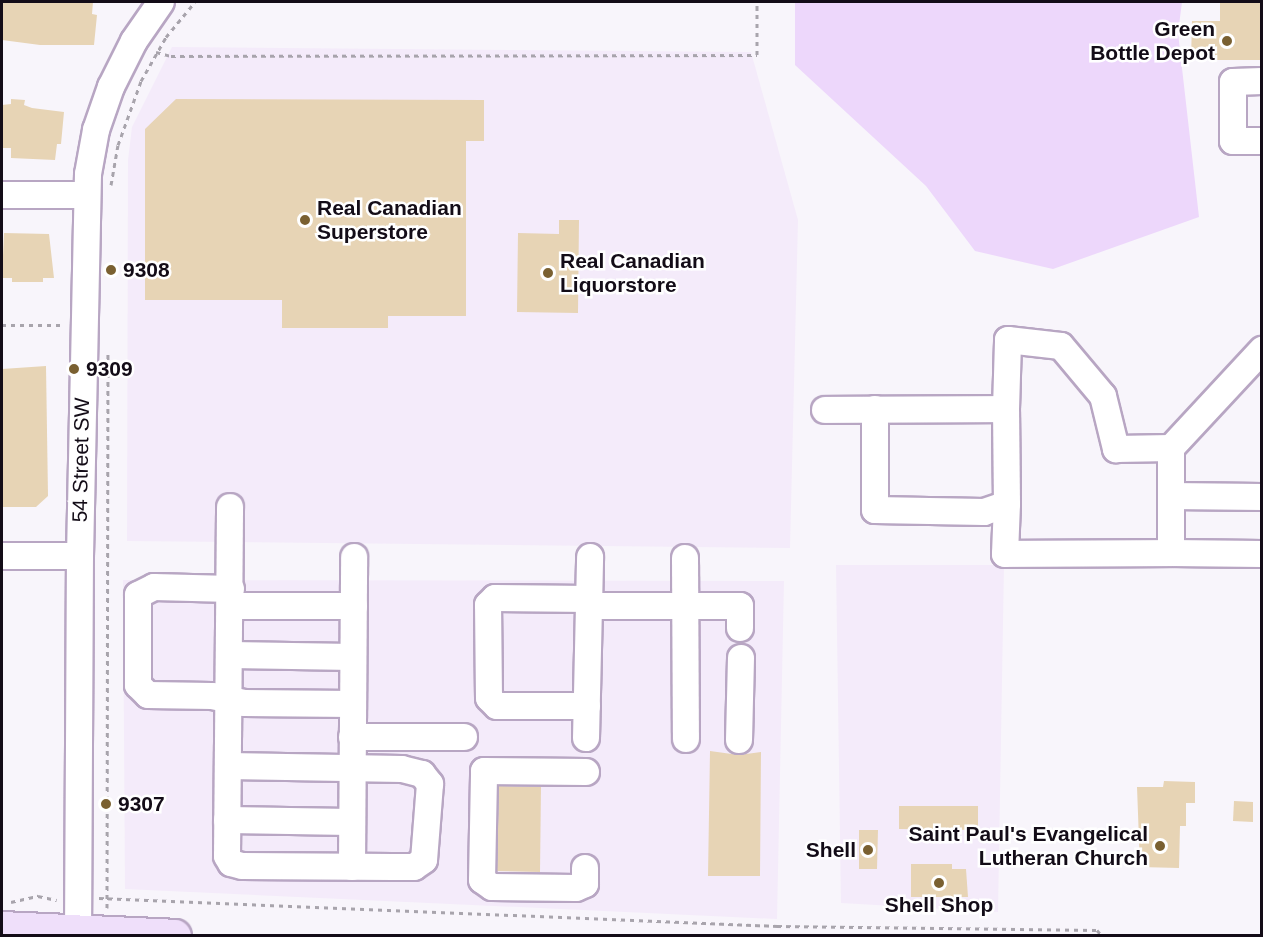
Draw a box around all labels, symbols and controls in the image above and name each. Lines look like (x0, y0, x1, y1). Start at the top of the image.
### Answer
place label: Green Bottle Depot (1090, 16, 1215, 66)
marker: Green Bottle Depot (1220, 34, 1234, 48)
place label: Real Canadian Superstore (317, 195, 462, 245)
marker: Real Canadian Superstore (298, 213, 312, 227)
place label: Real Canadian Liquorstore (560, 248, 705, 298)
place label: 9308 (123, 257, 170, 283)
marker: 9308 (104, 263, 118, 277)
marker: Real Canadian Liquorstore (541, 266, 555, 280)
place label: 9309 (86, 356, 133, 382)
marker: 9309 (67, 362, 81, 376)
street label: 54 Street SW (67, 397, 95, 523)
place label: 9307 (118, 791, 165, 817)
marker: 9307 (99, 797, 113, 811)
place label: Saint Paul's Evangelical Lutheran Church (908, 821, 1148, 871)
place label: Shell (806, 837, 856, 863)
marker: Saint Paul's Evangelical Lutheran Church (1153, 839, 1167, 853)
marker: Shell (861, 843, 875, 857)
marker: Shell Shop (932, 876, 946, 890)
place label: Shell Shop (885, 892, 993, 918)

